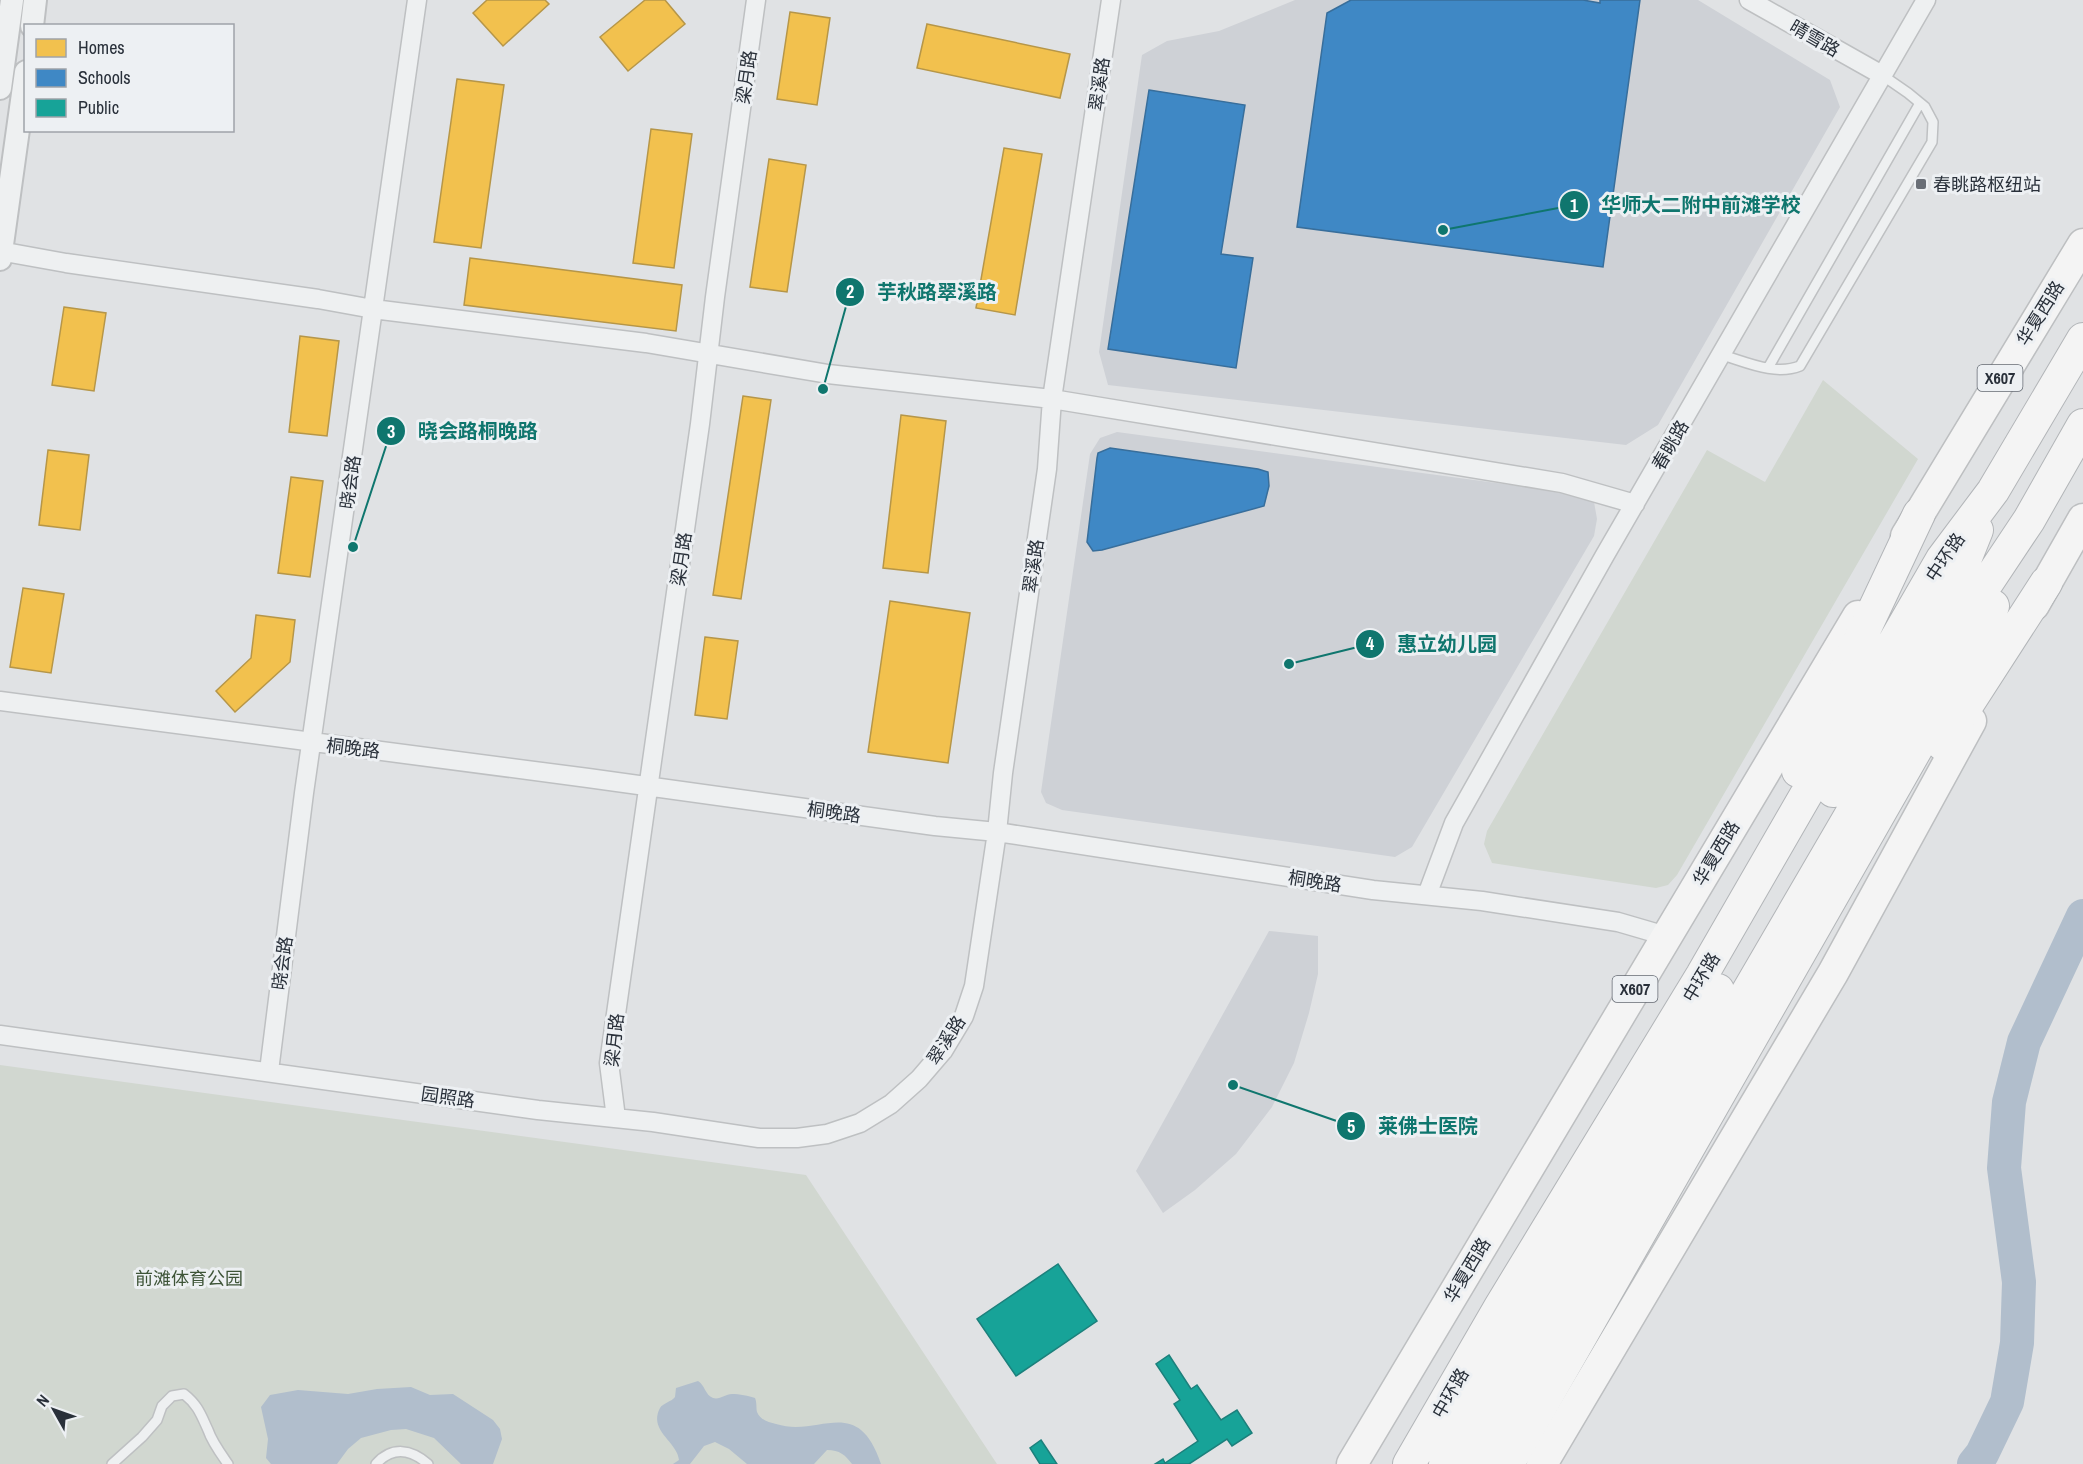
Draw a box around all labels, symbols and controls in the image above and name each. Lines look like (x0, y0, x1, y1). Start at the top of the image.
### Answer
street label: 晴雪路 (1785, 14, 1845, 62)
legend (24, 24, 234, 132)
text: Homes (78, 35, 125, 60)
street label: 梁月路 (730, 49, 762, 105)
street label: 翠溪路 (1083, 56, 1115, 112)
text: Schools (78, 65, 131, 90)
text: Public (78, 95, 119, 120)
place label: 春眺路枢纽站 (1933, 172, 2041, 197)
marker: 春眺路枢纽站 (1914, 177, 1928, 191)
callout: 华师大二附中前滩学校 (1559, 186, 1813, 224)
text: 华师大二附中前滩学校 (1601, 191, 1801, 218)
text: 1 (1570, 193, 1579, 218)
callout: 芋秋路翠溪路 (835, 273, 1009, 311)
street label: 华夏西路 (2010, 276, 2070, 350)
text: 芋秋路翠溪路 (877, 278, 997, 305)
text: 2 (846, 279, 854, 304)
road number: X607 (1978, 365, 2022, 391)
callout: 晓会路桐晚路 (376, 412, 550, 450)
street label: 春眺路 (1646, 415, 1694, 475)
text: 晓会路桐晚路 (418, 417, 538, 444)
text: 3 (387, 419, 395, 444)
street label: 晓会路 (334, 454, 366, 510)
street label: 中环路 (1920, 528, 1970, 586)
street label: 梁月路 (665, 531, 697, 587)
street label: 翠溪路 (1017, 538, 1049, 594)
callout: 惠立幼儿园 (1355, 625, 1509, 663)
text: 惠立幼儿园 (1397, 630, 1497, 657)
text: 4 (1366, 631, 1375, 656)
street label: 桐晚路 (325, 732, 381, 764)
street label: 桐晚路 (806, 796, 862, 828)
street label: 华夏西路 (1687, 816, 1745, 890)
street label: 桐晚路 (1286, 864, 1344, 898)
street label: 晓会路 (266, 935, 298, 991)
street label: 中环路 (1676, 947, 1726, 1007)
road number: X607 (1612, 976, 1658, 1002)
street label: 翠溪路 (921, 1011, 971, 1069)
street label: 梁月路 (599, 1012, 629, 1068)
street label: 园照路 (420, 1081, 476, 1113)
callout: 莱佛士医院 (1336, 1107, 1490, 1145)
text: 莱佛士医院 (1378, 1112, 1478, 1139)
text: 5 (1347, 1114, 1355, 1139)
street label: 华夏西路 (1438, 1233, 1496, 1307)
park label: 前滩体育公园 (135, 1266, 243, 1291)
street label: 中环路 (1426, 1363, 1474, 1423)
north arrow (24, 1380, 84, 1440)
text: N (31, 1390, 54, 1411)

